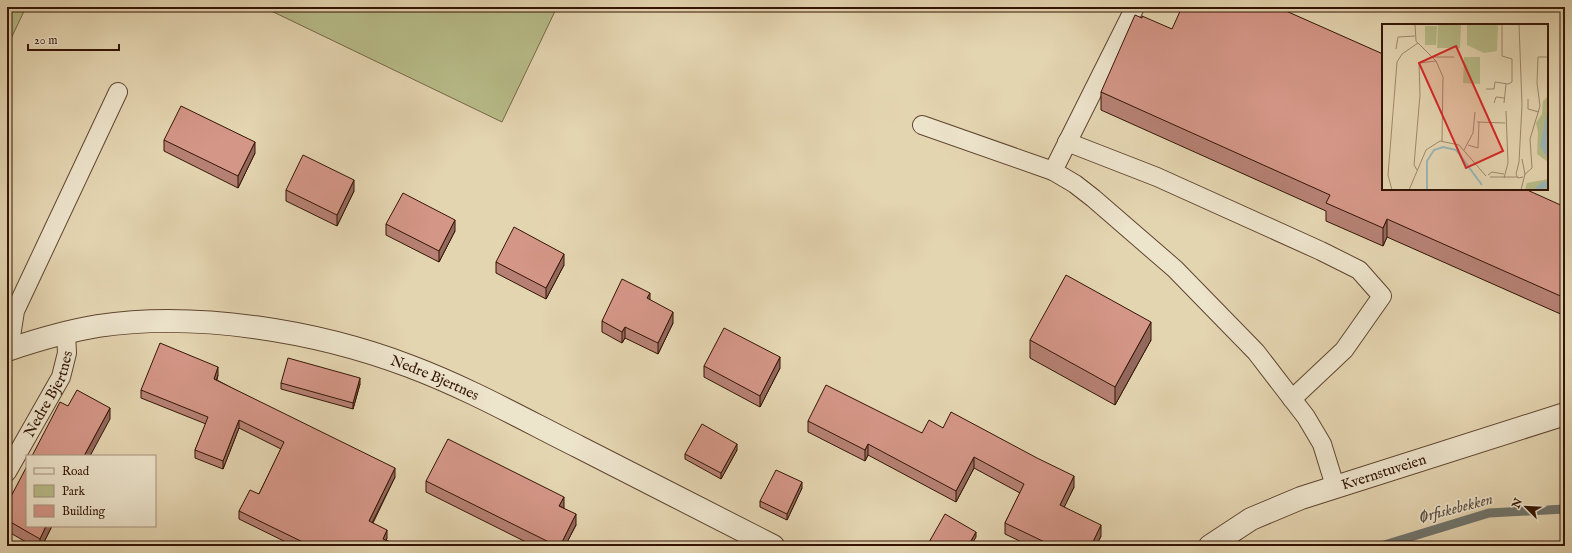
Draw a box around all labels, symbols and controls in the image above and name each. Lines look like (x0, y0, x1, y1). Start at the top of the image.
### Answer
inset map (1382, 24, 1548, 190)
scale bar (28, 26, 119, 52)
text: 20 m (34, 33, 57, 48)
street label: Nedre Bjertnes (19, 349, 77, 440)
street label: Nedre Bjertnes (388, 351, 482, 404)
street label: Kvernstuveien (1339, 449, 1428, 494)
legend (26, 455, 156, 527)
text: Road (62, 464, 90, 479)
text: Park (62, 484, 85, 499)
north arrow (1506, 487, 1546, 527)
water label: Ørfiskebekken (1417, 489, 1495, 529)
text: N (1509, 496, 1526, 511)
text: Building (62, 504, 106, 519)

